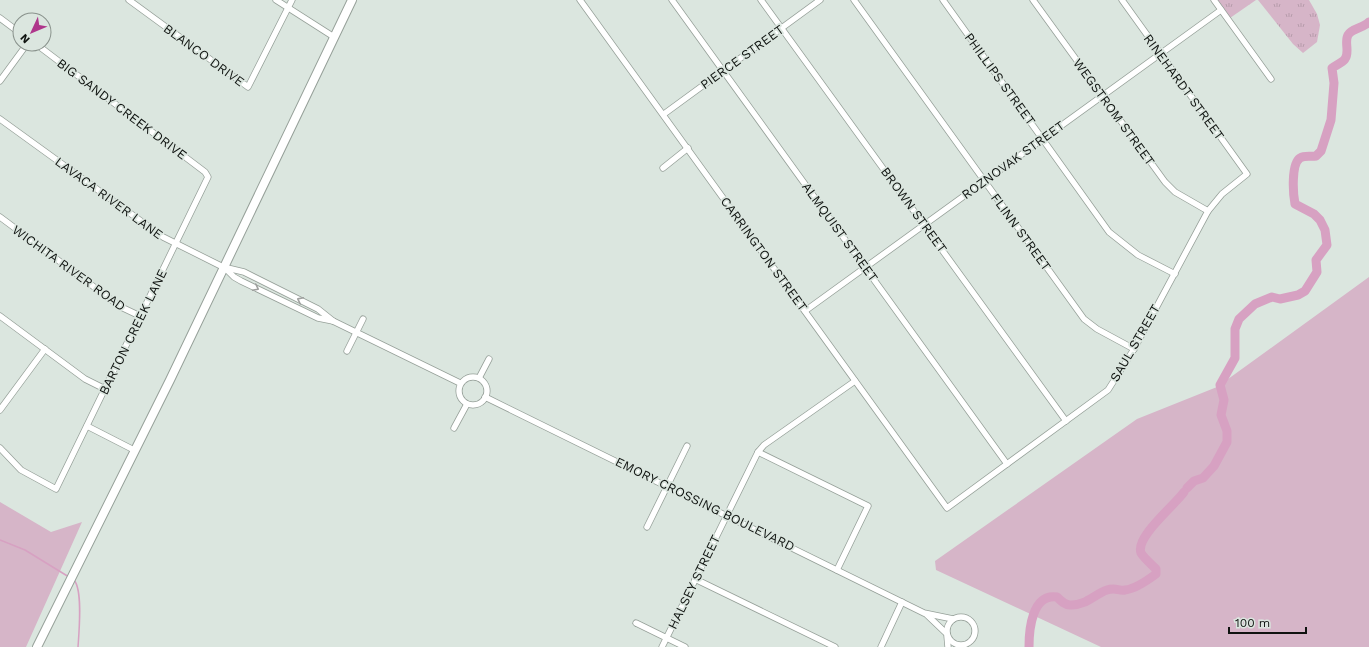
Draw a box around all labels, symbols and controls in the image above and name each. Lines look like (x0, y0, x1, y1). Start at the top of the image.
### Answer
north arrow (12, 12, 52, 52)
street label: BLANCO DRIVE (161, 21, 247, 89)
street label: PIERCE STREET (697, 22, 787, 92)
street label: PHILLIPS STREET (962, 30, 1039, 128)
text: N (18, 31, 33, 46)
street label: RINEHARDT STREET (1141, 31, 1227, 143)
street label: BIG SANDY CREEK DRIVE (54, 55, 190, 163)
street label: WEGSTROM STREET (1070, 56, 1158, 169)
street label: ROZNOVAK STREET (959, 118, 1067, 202)
street label: LAVACA RIVER LANE (52, 154, 166, 242)
street label: BROWN STREET (878, 164, 950, 256)
street label: ALMQUIST STREET (799, 179, 881, 285)
street label: FLINN STREET (988, 190, 1054, 274)
street label: CARRINGTON STREET (717, 194, 811, 314)
street label: WICHITA RIVER ROAD (10, 222, 128, 314)
street label: BARTON CREEK LANE (96, 267, 170, 397)
one-way arrow (251, 283, 259, 291)
one-way arrow (297, 297, 304, 305)
street label: SAUL STREET (1107, 302, 1163, 384)
street label: EMORY CROSSING BOULEVARD (613, 454, 797, 554)
street label: HALSEY STREET (665, 532, 723, 631)
scale bar (1229, 609, 1306, 635)
text: 100 m (1235, 616, 1270, 630)

